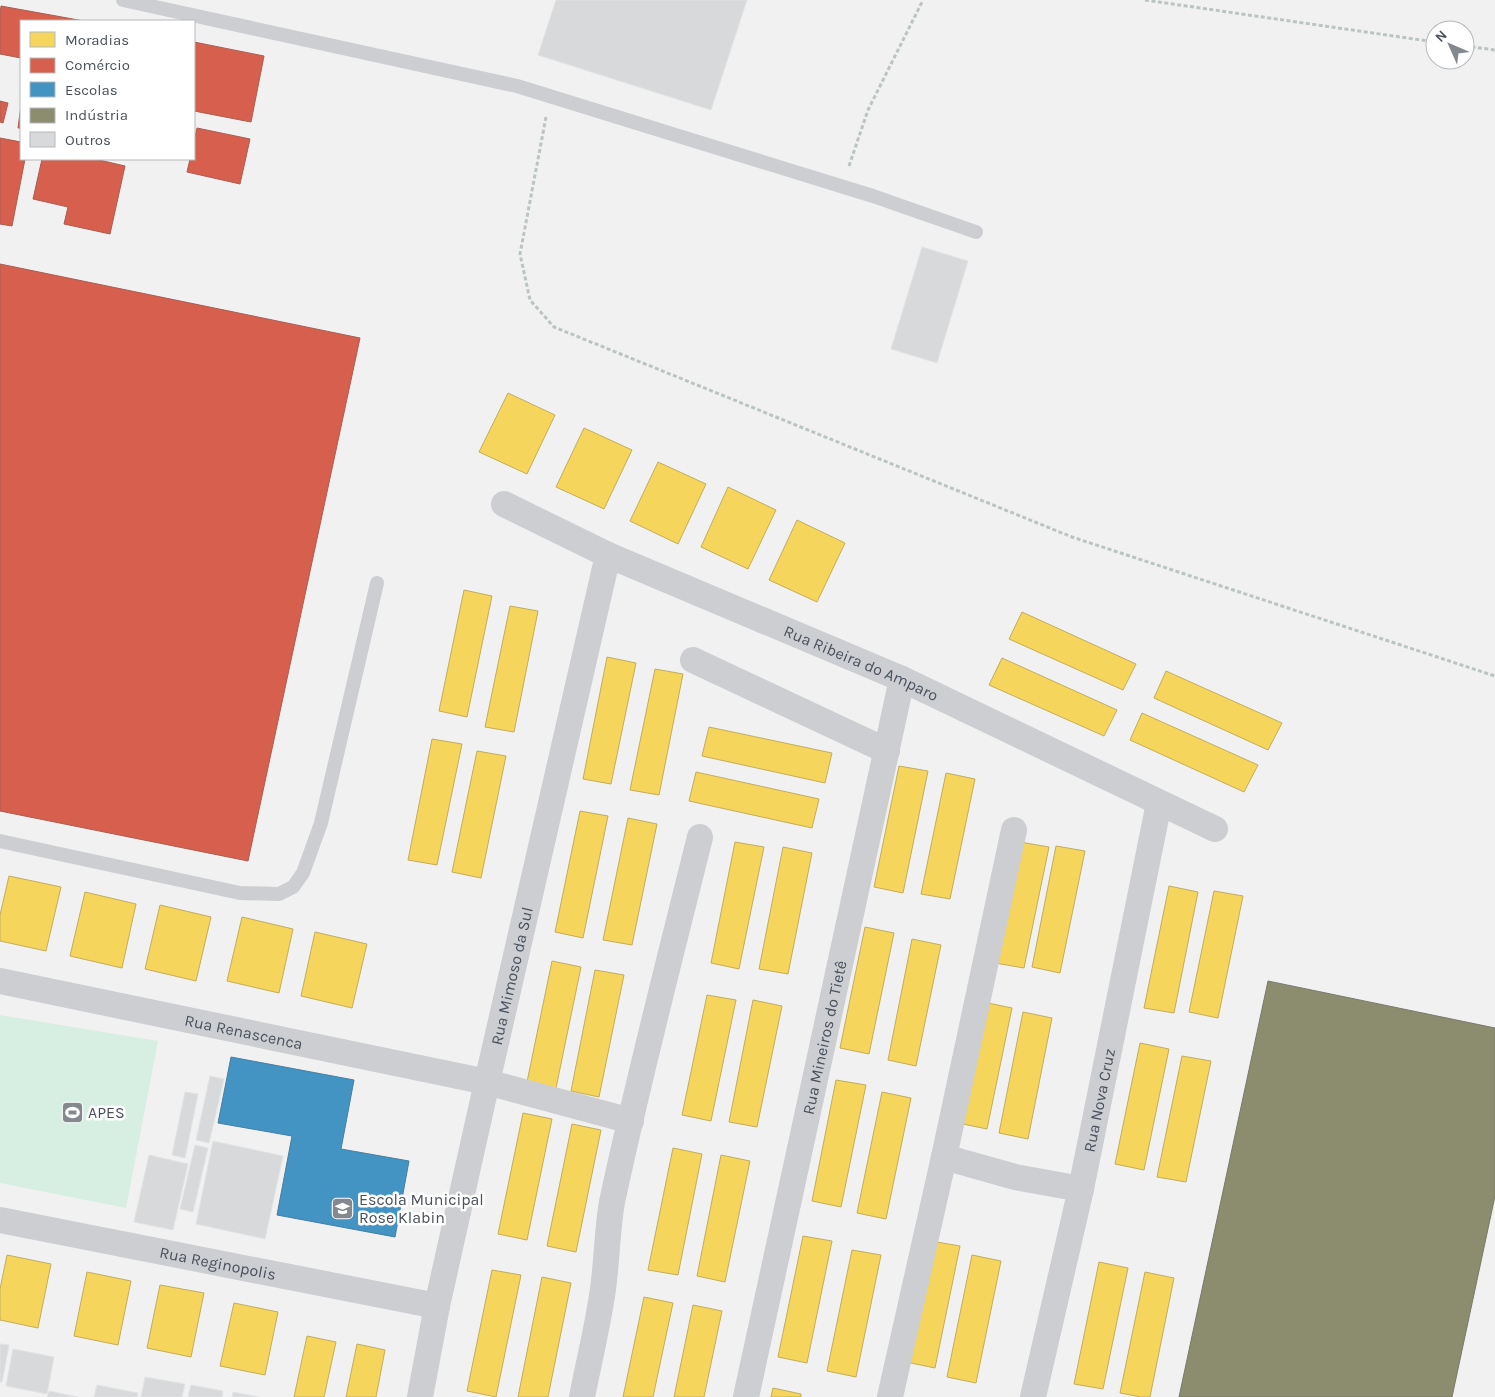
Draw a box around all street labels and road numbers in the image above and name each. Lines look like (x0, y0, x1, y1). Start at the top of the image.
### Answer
street label: Rua Ribeira do Amparo (781, 621, 941, 705)
street label: Rua Mimoso da Sul (487, 905, 537, 1047)
street label: Rua Mineiros do Tietê (799, 959, 851, 1116)
street label: Rua Renascenca (183, 1011, 305, 1054)
street label: Rua Nova Cruz (1080, 1047, 1119, 1154)
street label: Rua Reginopolis (158, 1243, 278, 1284)

